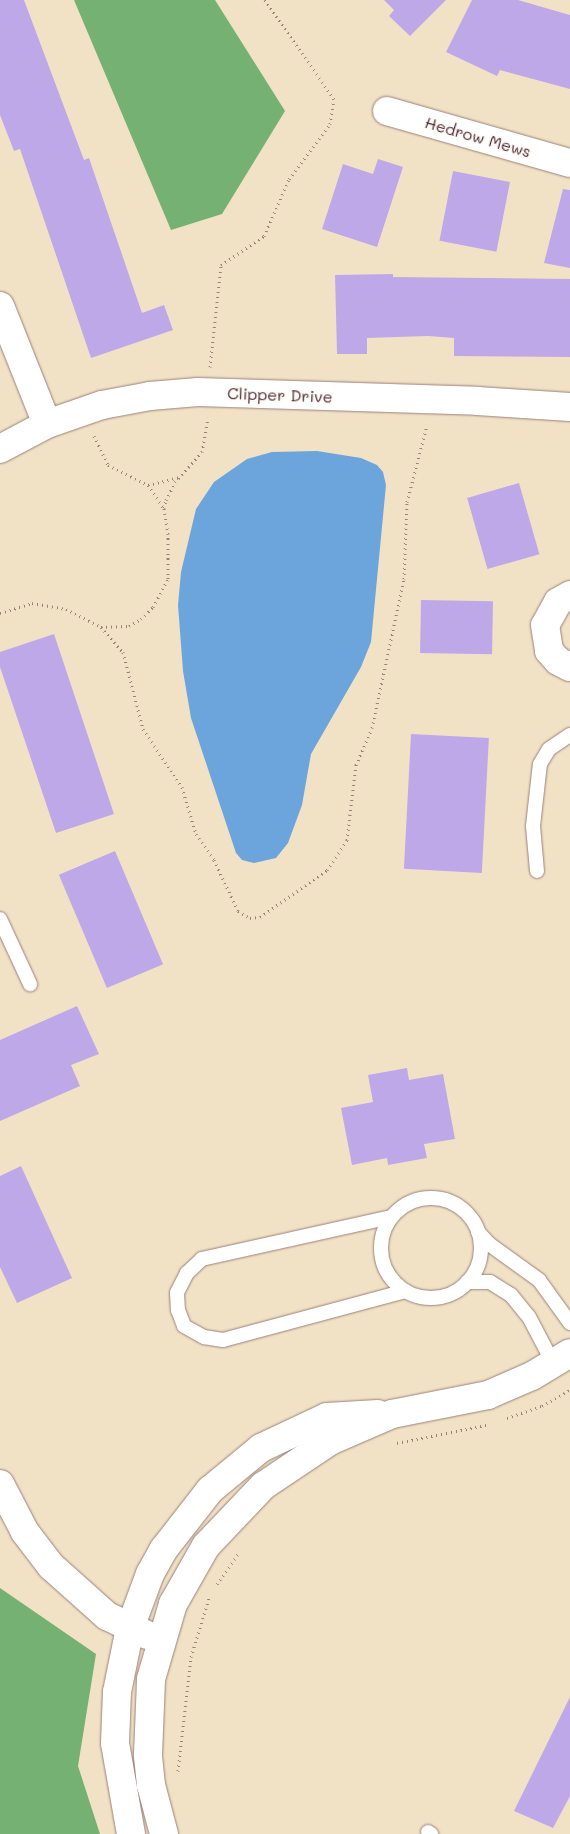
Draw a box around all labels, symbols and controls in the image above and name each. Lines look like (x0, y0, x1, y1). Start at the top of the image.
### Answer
street label: Hedrow Mews (423, 113, 533, 161)
street label: Clipper Drive (227, 384, 333, 406)

